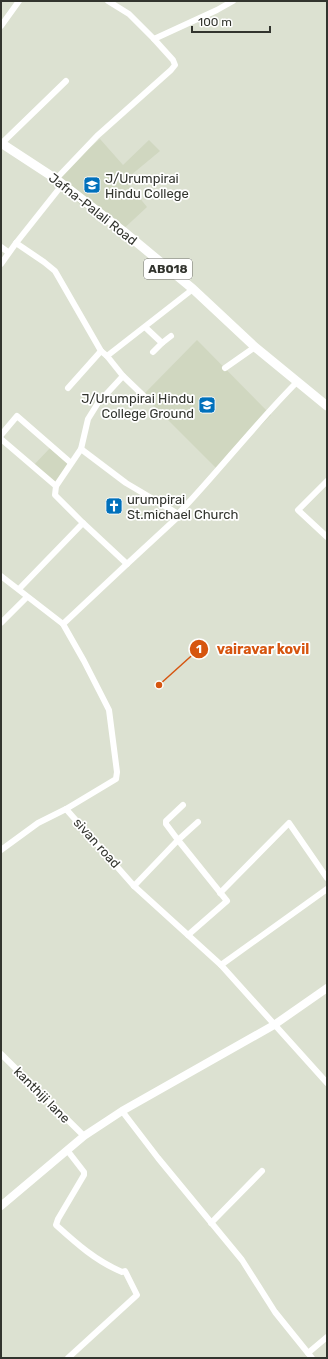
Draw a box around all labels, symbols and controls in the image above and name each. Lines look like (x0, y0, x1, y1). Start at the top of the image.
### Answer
scale bar (192, 8, 270, 34)
text: 100 m (198, 15, 232, 29)
street label: Jafna-Palali Road (46, 170, 140, 248)
place label: J/Urumpirai Hindu College (105, 171, 189, 202)
school or university icon: J/Urumpirai Hindu College (82, 175, 102, 195)
road number: AB018 (144, 259, 192, 279)
place label: J/Urumpirai Hindu College Ground (81, 391, 194, 422)
school or university icon: J/Urumpirai Hindu College Ground (197, 395, 217, 415)
place label: urumpirai St.michael Church (127, 492, 238, 522)
church icon: urumpirai St.michael Church (104, 496, 124, 516)
callout: vairavar kovil (189, 636, 318, 662)
text: vairavar kovil (217, 641, 309, 658)
text: 1 (196, 642, 202, 656)
street label: sivan road (71, 815, 123, 871)
street label: kanthiji lane (11, 1064, 73, 1126)

